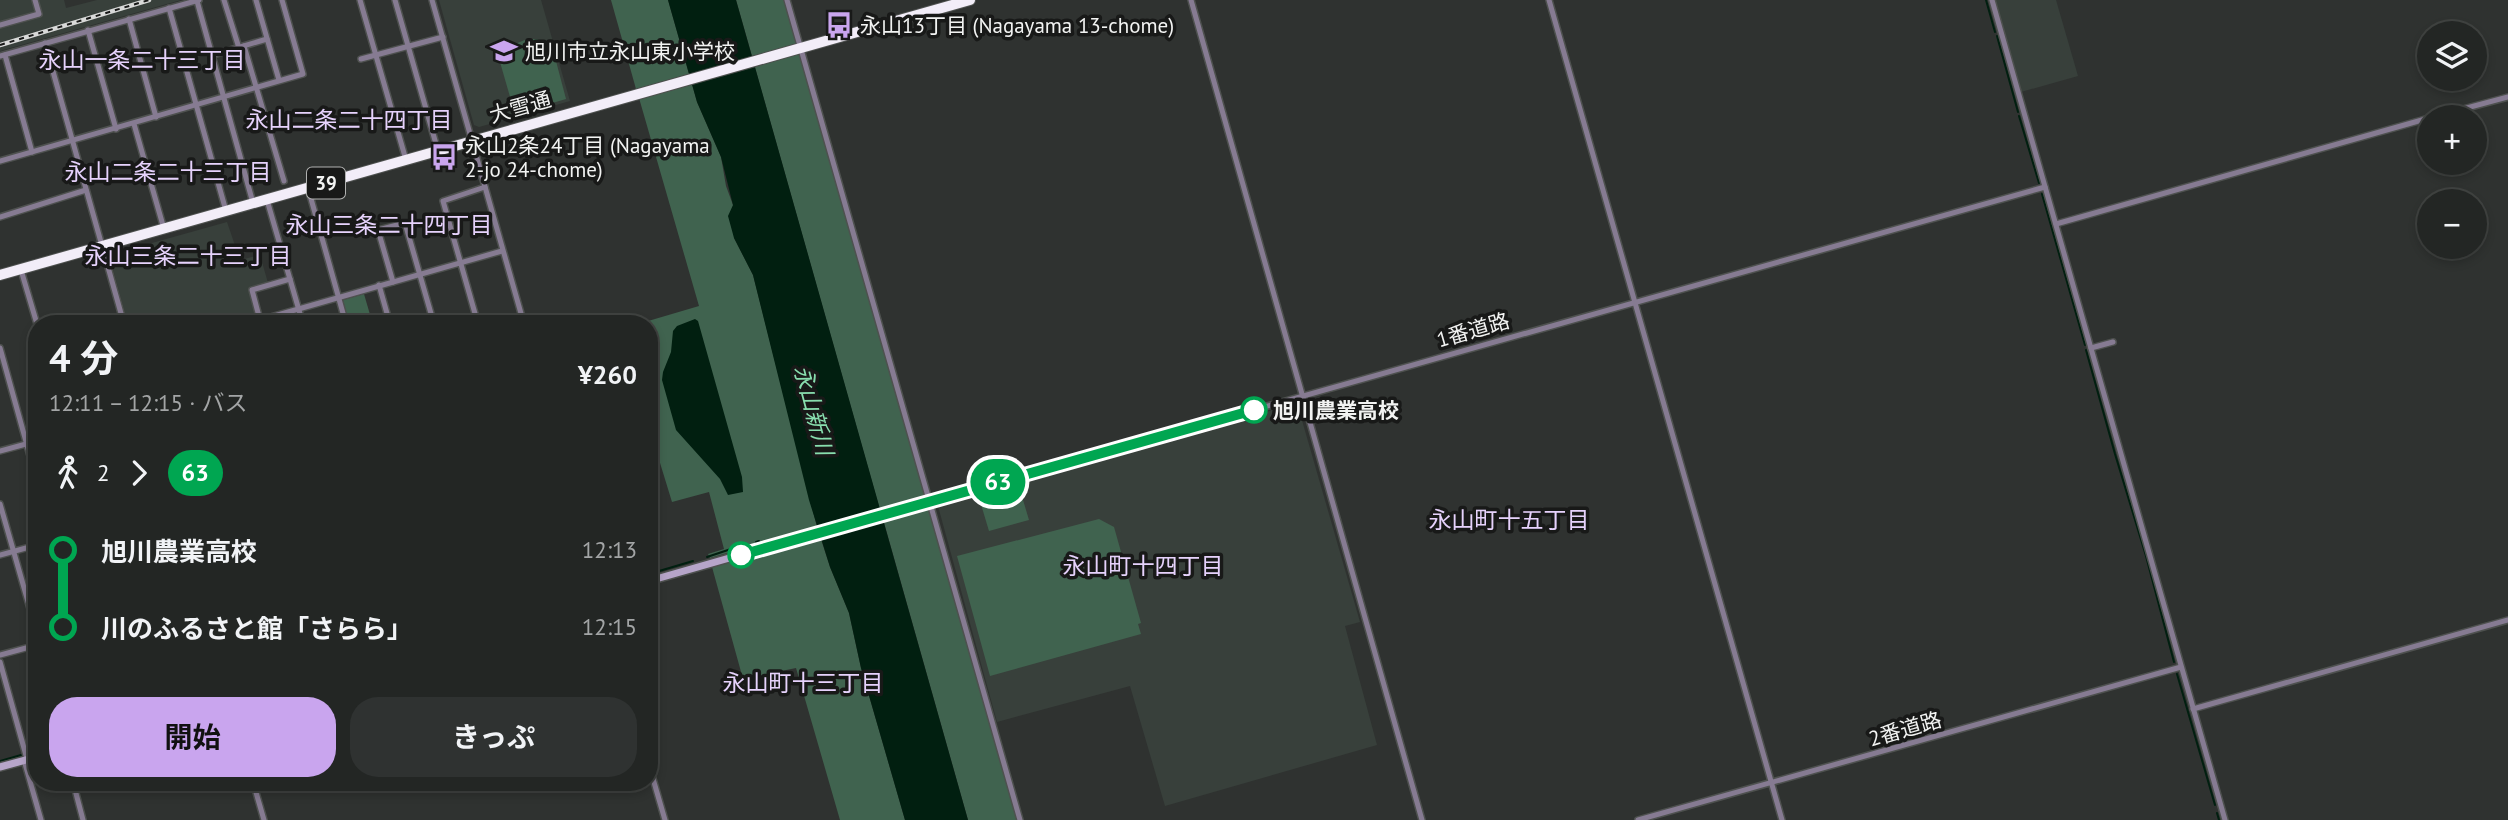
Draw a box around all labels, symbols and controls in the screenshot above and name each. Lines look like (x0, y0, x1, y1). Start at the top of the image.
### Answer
bus stop icon: 永山13丁目 (Nagayama 13-chome) (824, 10, 854, 40)
place label: 永山13丁目 (Nagayama 13-chome) (860, 12, 1174, 39)
map controls (2417, 21, 2487, 259)
button: layers (2417, 21, 2487, 91)
school or university icon: 旭川市立永山東小学校 (489, 36, 519, 66)
place label: 旭川市立永山東小学校 (525, 38, 735, 65)
district label: 永山一条二十三丁目 (39, 45, 246, 74)
street label: 大雪通 (486, 85, 554, 129)
district label: 永山二条二十四丁目 (246, 105, 453, 134)
button: + (2417, 105, 2487, 175)
place label: 永山2条24丁目 (Nagayama 2-jo 24-chome) (465, 132, 710, 183)
bus stop icon: 永山2条24丁目 (Nagayama 2-jo 24-chome) (429, 142, 459, 172)
district label: 永山二条二十三丁目 (65, 157, 272, 186)
road number: 39 (307, 168, 345, 198)
button: − (2417, 189, 2487, 259)
district label: 永山三条二十四丁目 (286, 210, 493, 239)
district label: 永山三条二十三丁目 (85, 241, 292, 270)
street label: 1番道路 (1433, 307, 1513, 353)
text: 4 分 (49, 333, 118, 382)
text: ¥260 (578, 358, 637, 391)
water label: 永山新川 (788, 362, 841, 461)
text: 12:11 – 12:15 · バス (49, 388, 248, 417)
marker: 旭川農業高校 (1241, 397, 1267, 423)
place label: 旭川農業高校 (1273, 397, 1399, 424)
icon: walk (49, 454, 87, 492)
icon: forward (120, 454, 158, 492)
text: 63 (182, 457, 209, 488)
text: 2 (97, 458, 110, 487)
line badge: 63 (967, 459, 1030, 505)
text: 63 (984, 466, 1012, 497)
district label: 永山町十五丁目 (1429, 505, 1590, 534)
text: 旭川農業高校 (101, 535, 257, 568)
text: 12:13 (582, 535, 637, 564)
unlabelled marker (728, 542, 754, 568)
district label: 永山町十四丁目 (1063, 551, 1224, 580)
text: 川のふるさと館「さらら」 (101, 612, 413, 645)
text: 12:15 (582, 612, 637, 641)
district label: 永山町十三丁目 (723, 668, 884, 697)
button: 開始 (49, 697, 336, 777)
button: きっぷ (350, 697, 637, 777)
street label: 2番道路 (1865, 706, 1945, 752)

